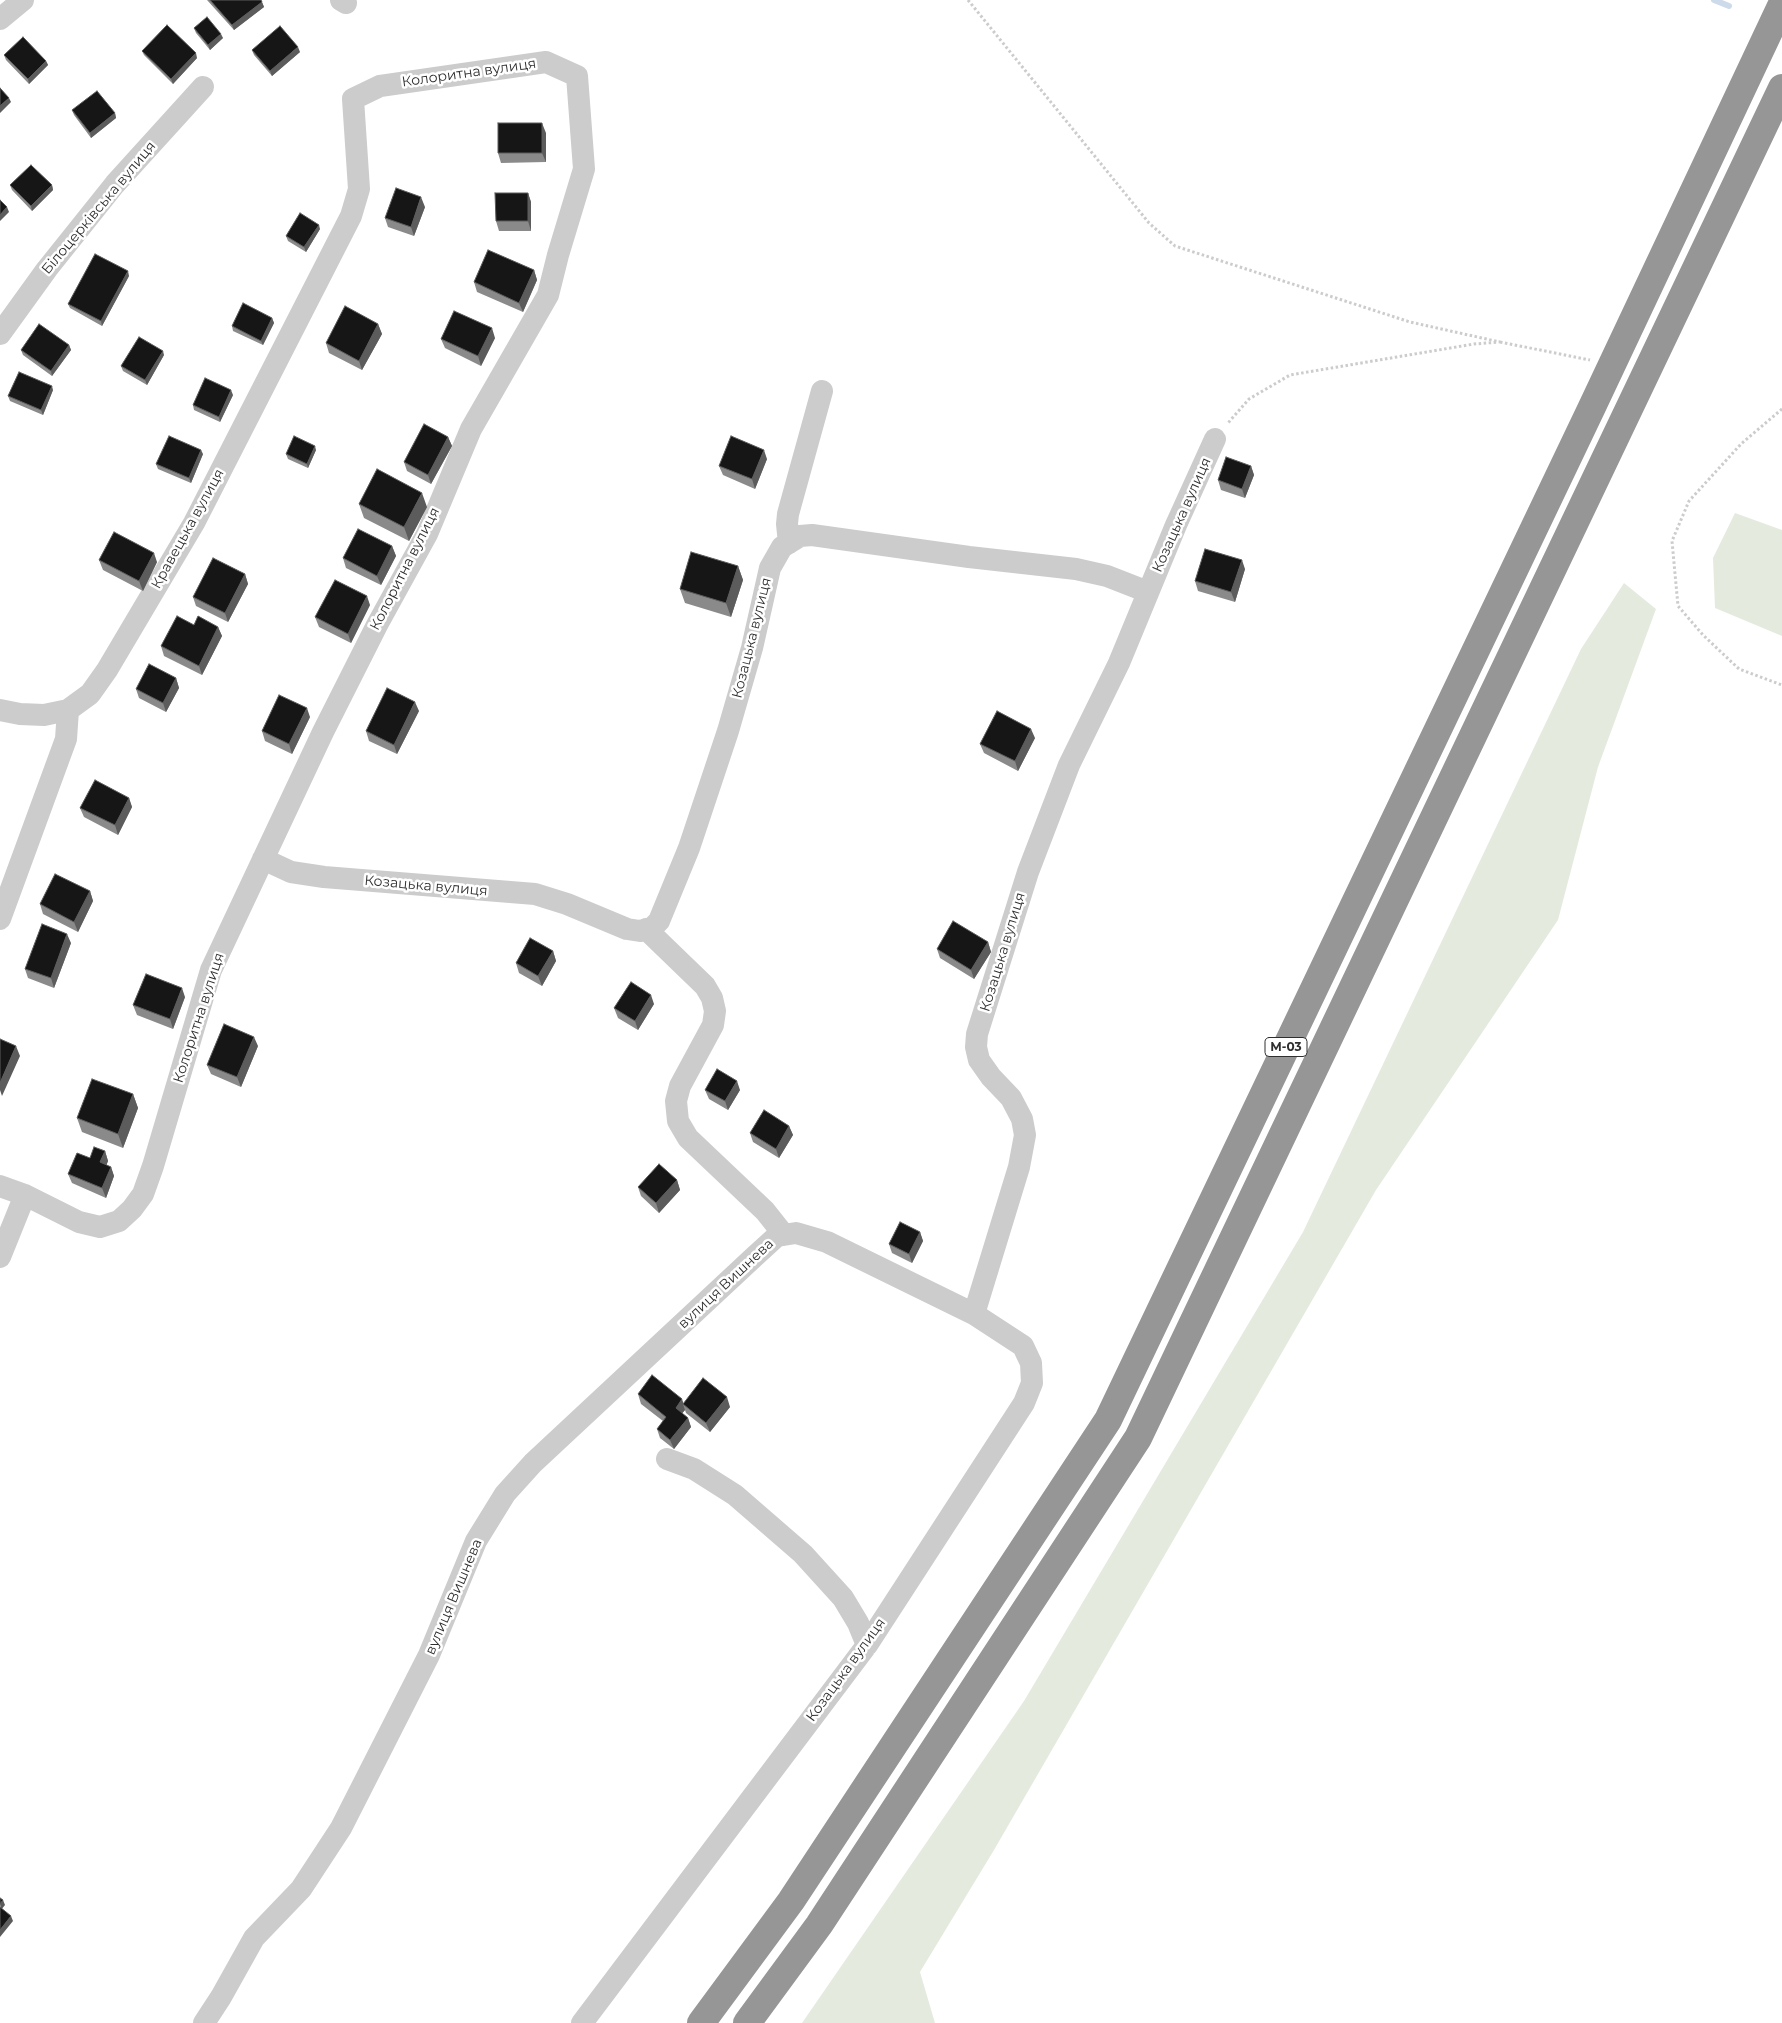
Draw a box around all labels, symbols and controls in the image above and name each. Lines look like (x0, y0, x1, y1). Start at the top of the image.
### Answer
street label: Колоритна вулиця (401, 55, 537, 91)
street label: Білоцерківська вулиця (39, 138, 159, 278)
street label: Козацька вулиця (1149, 455, 1215, 575)
street label: Кравецька вулиця (148, 466, 228, 592)
street label: Колоритна вулиця (367, 505, 443, 633)
street label: Козацька вулиця (729, 576, 775, 700)
street label: Козацька вулиця (364, 872, 488, 900)
street label: Козацька вулиця (977, 890, 1029, 1014)
street label: Колоритна вулиця (170, 951, 228, 1085)
road number: М-03 (1265, 1038, 1307, 1056)
street label: вулиця Вишнева (675, 1236, 777, 1332)
street label: вулиця Вишнева (422, 1537, 486, 1657)
street label: Козацька вулиця (803, 1615, 889, 1725)

